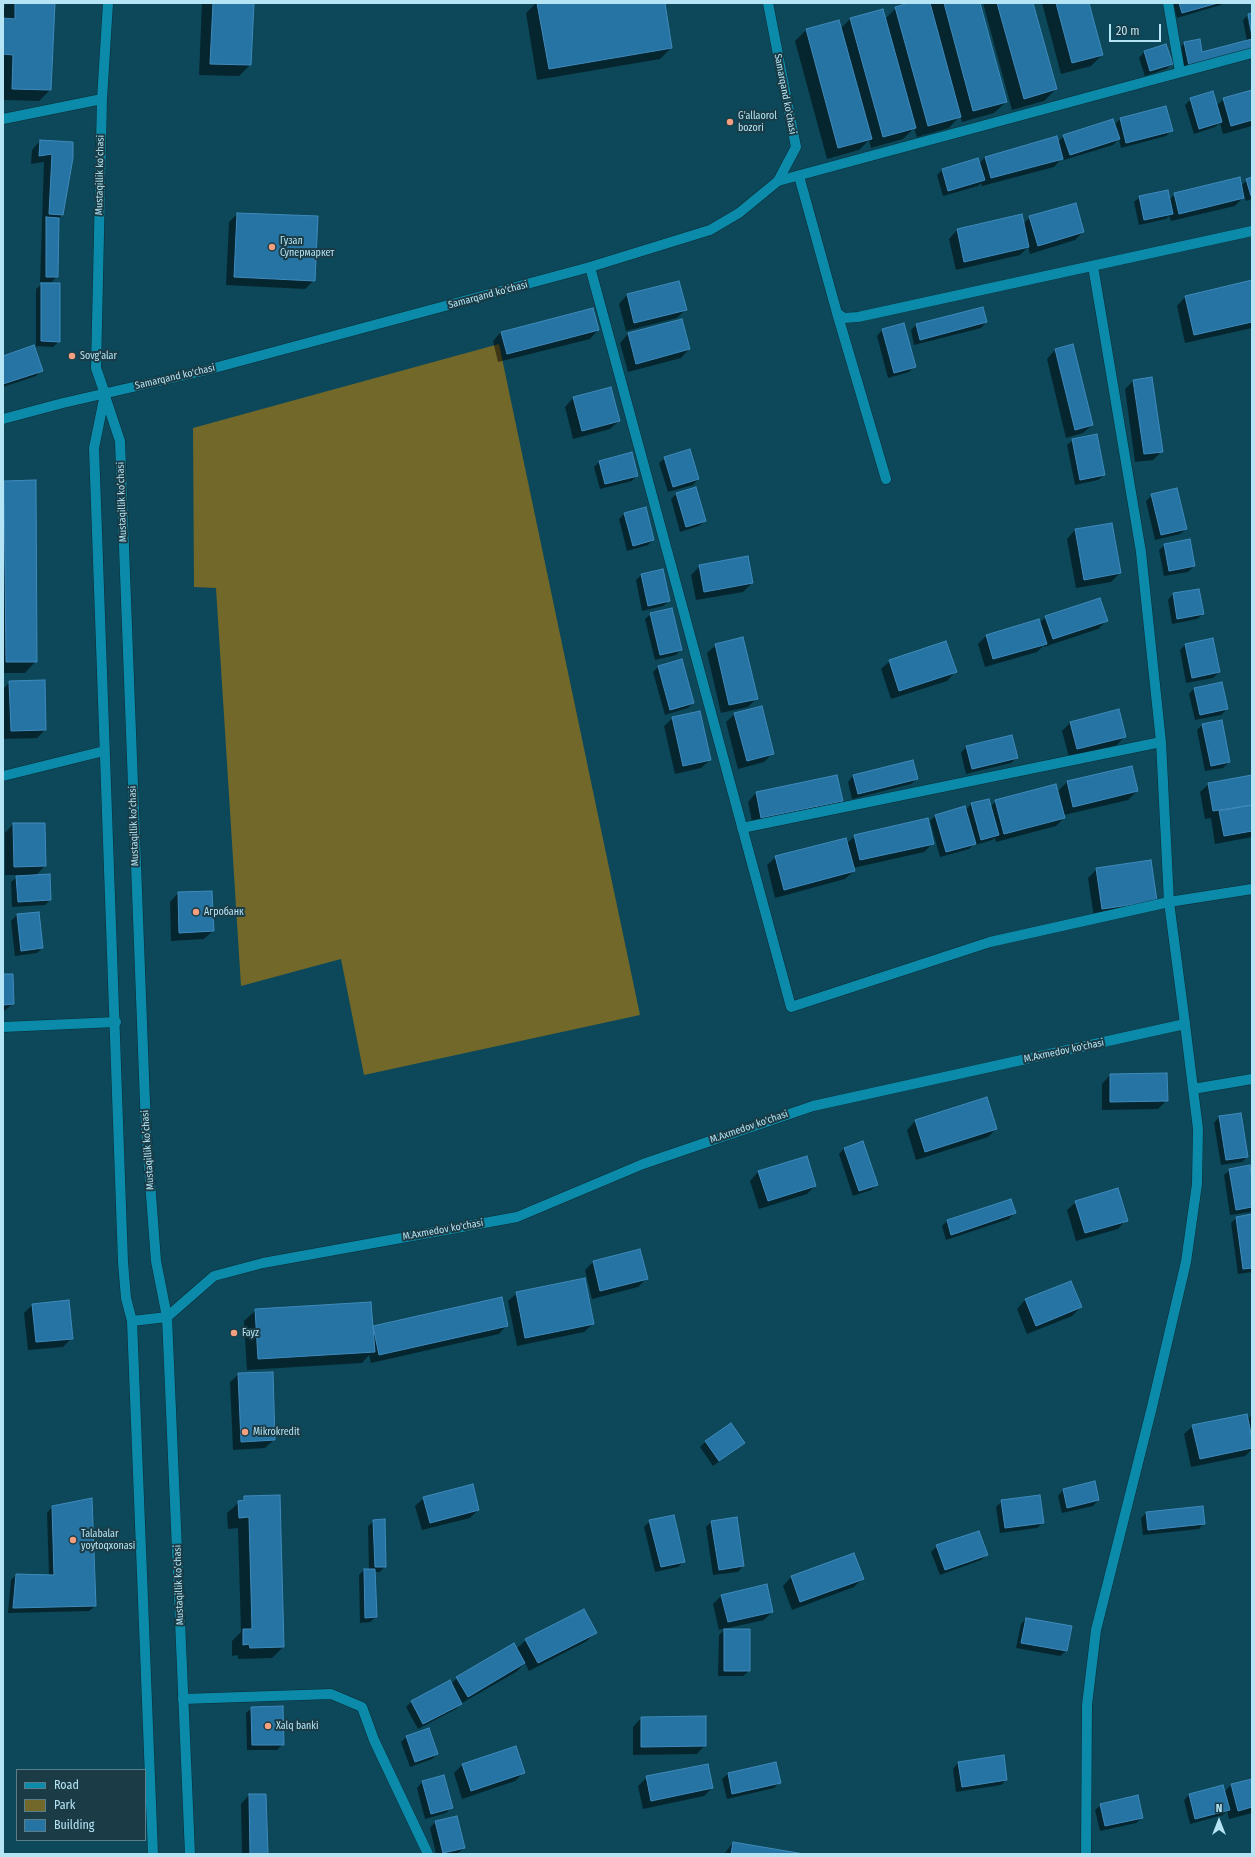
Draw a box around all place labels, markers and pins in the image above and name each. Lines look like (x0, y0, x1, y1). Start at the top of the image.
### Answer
place label: G'allaorol bozori (738, 110, 777, 134)
marker: G'allaorol bozori (725, 117, 735, 127)
place label: Гузал Супермаркет (280, 235, 334, 258)
marker: Гузал Супермаркет (267, 242, 277, 252)
place label: Sovg'alar (80, 350, 117, 362)
marker: Sovg'alar (67, 351, 77, 361)
place label: Агробанк (204, 906, 244, 918)
marker: Агробанк (191, 907, 201, 917)
place label: Fayz (242, 1327, 259, 1339)
marker: Fayz (229, 1328, 239, 1338)
place label: Mikrokredit (253, 1426, 300, 1438)
marker: Mikrokredit (240, 1427, 250, 1437)
place label: Talabalar yoytoqxonasi (81, 1528, 135, 1552)
marker: Talabalar yoytoqxonasi (68, 1535, 78, 1545)
place label: Xalq banki (276, 1720, 318, 1732)
marker: Xalq banki (263, 1721, 273, 1731)

